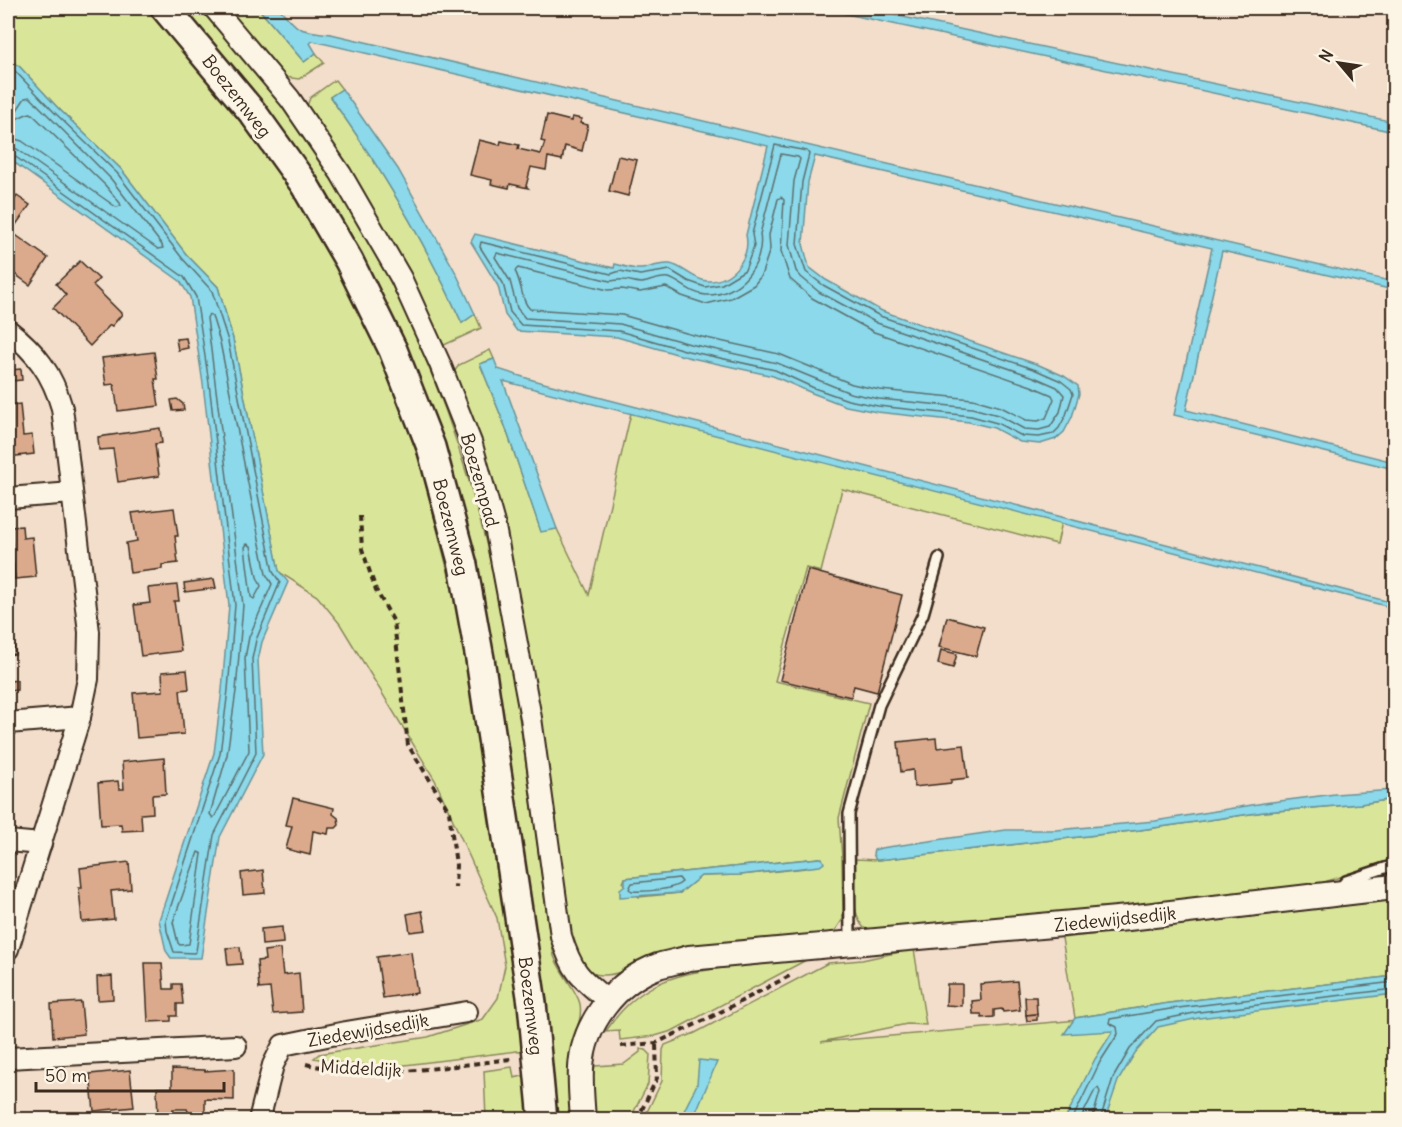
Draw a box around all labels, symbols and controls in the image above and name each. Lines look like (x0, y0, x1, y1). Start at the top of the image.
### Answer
north arrow (1309, 33, 1369, 93)
text: N (1314, 46, 1337, 65)
street label: Boezemweg (197, 50, 277, 142)
street label: Boezempad (456, 430, 504, 530)
street label: Boezemweg (428, 476, 474, 578)
street label: Ziedewijdsedijk (1053, 901, 1177, 937)
street label: Boezemweg (514, 955, 548, 1057)
street label: Ziedewijdsedijk (306, 1008, 430, 1052)
street label: Middeldijk (320, 1054, 402, 1082)
scale bar (36, 1055, 224, 1093)
text: 50 m (45, 1064, 87, 1087)

